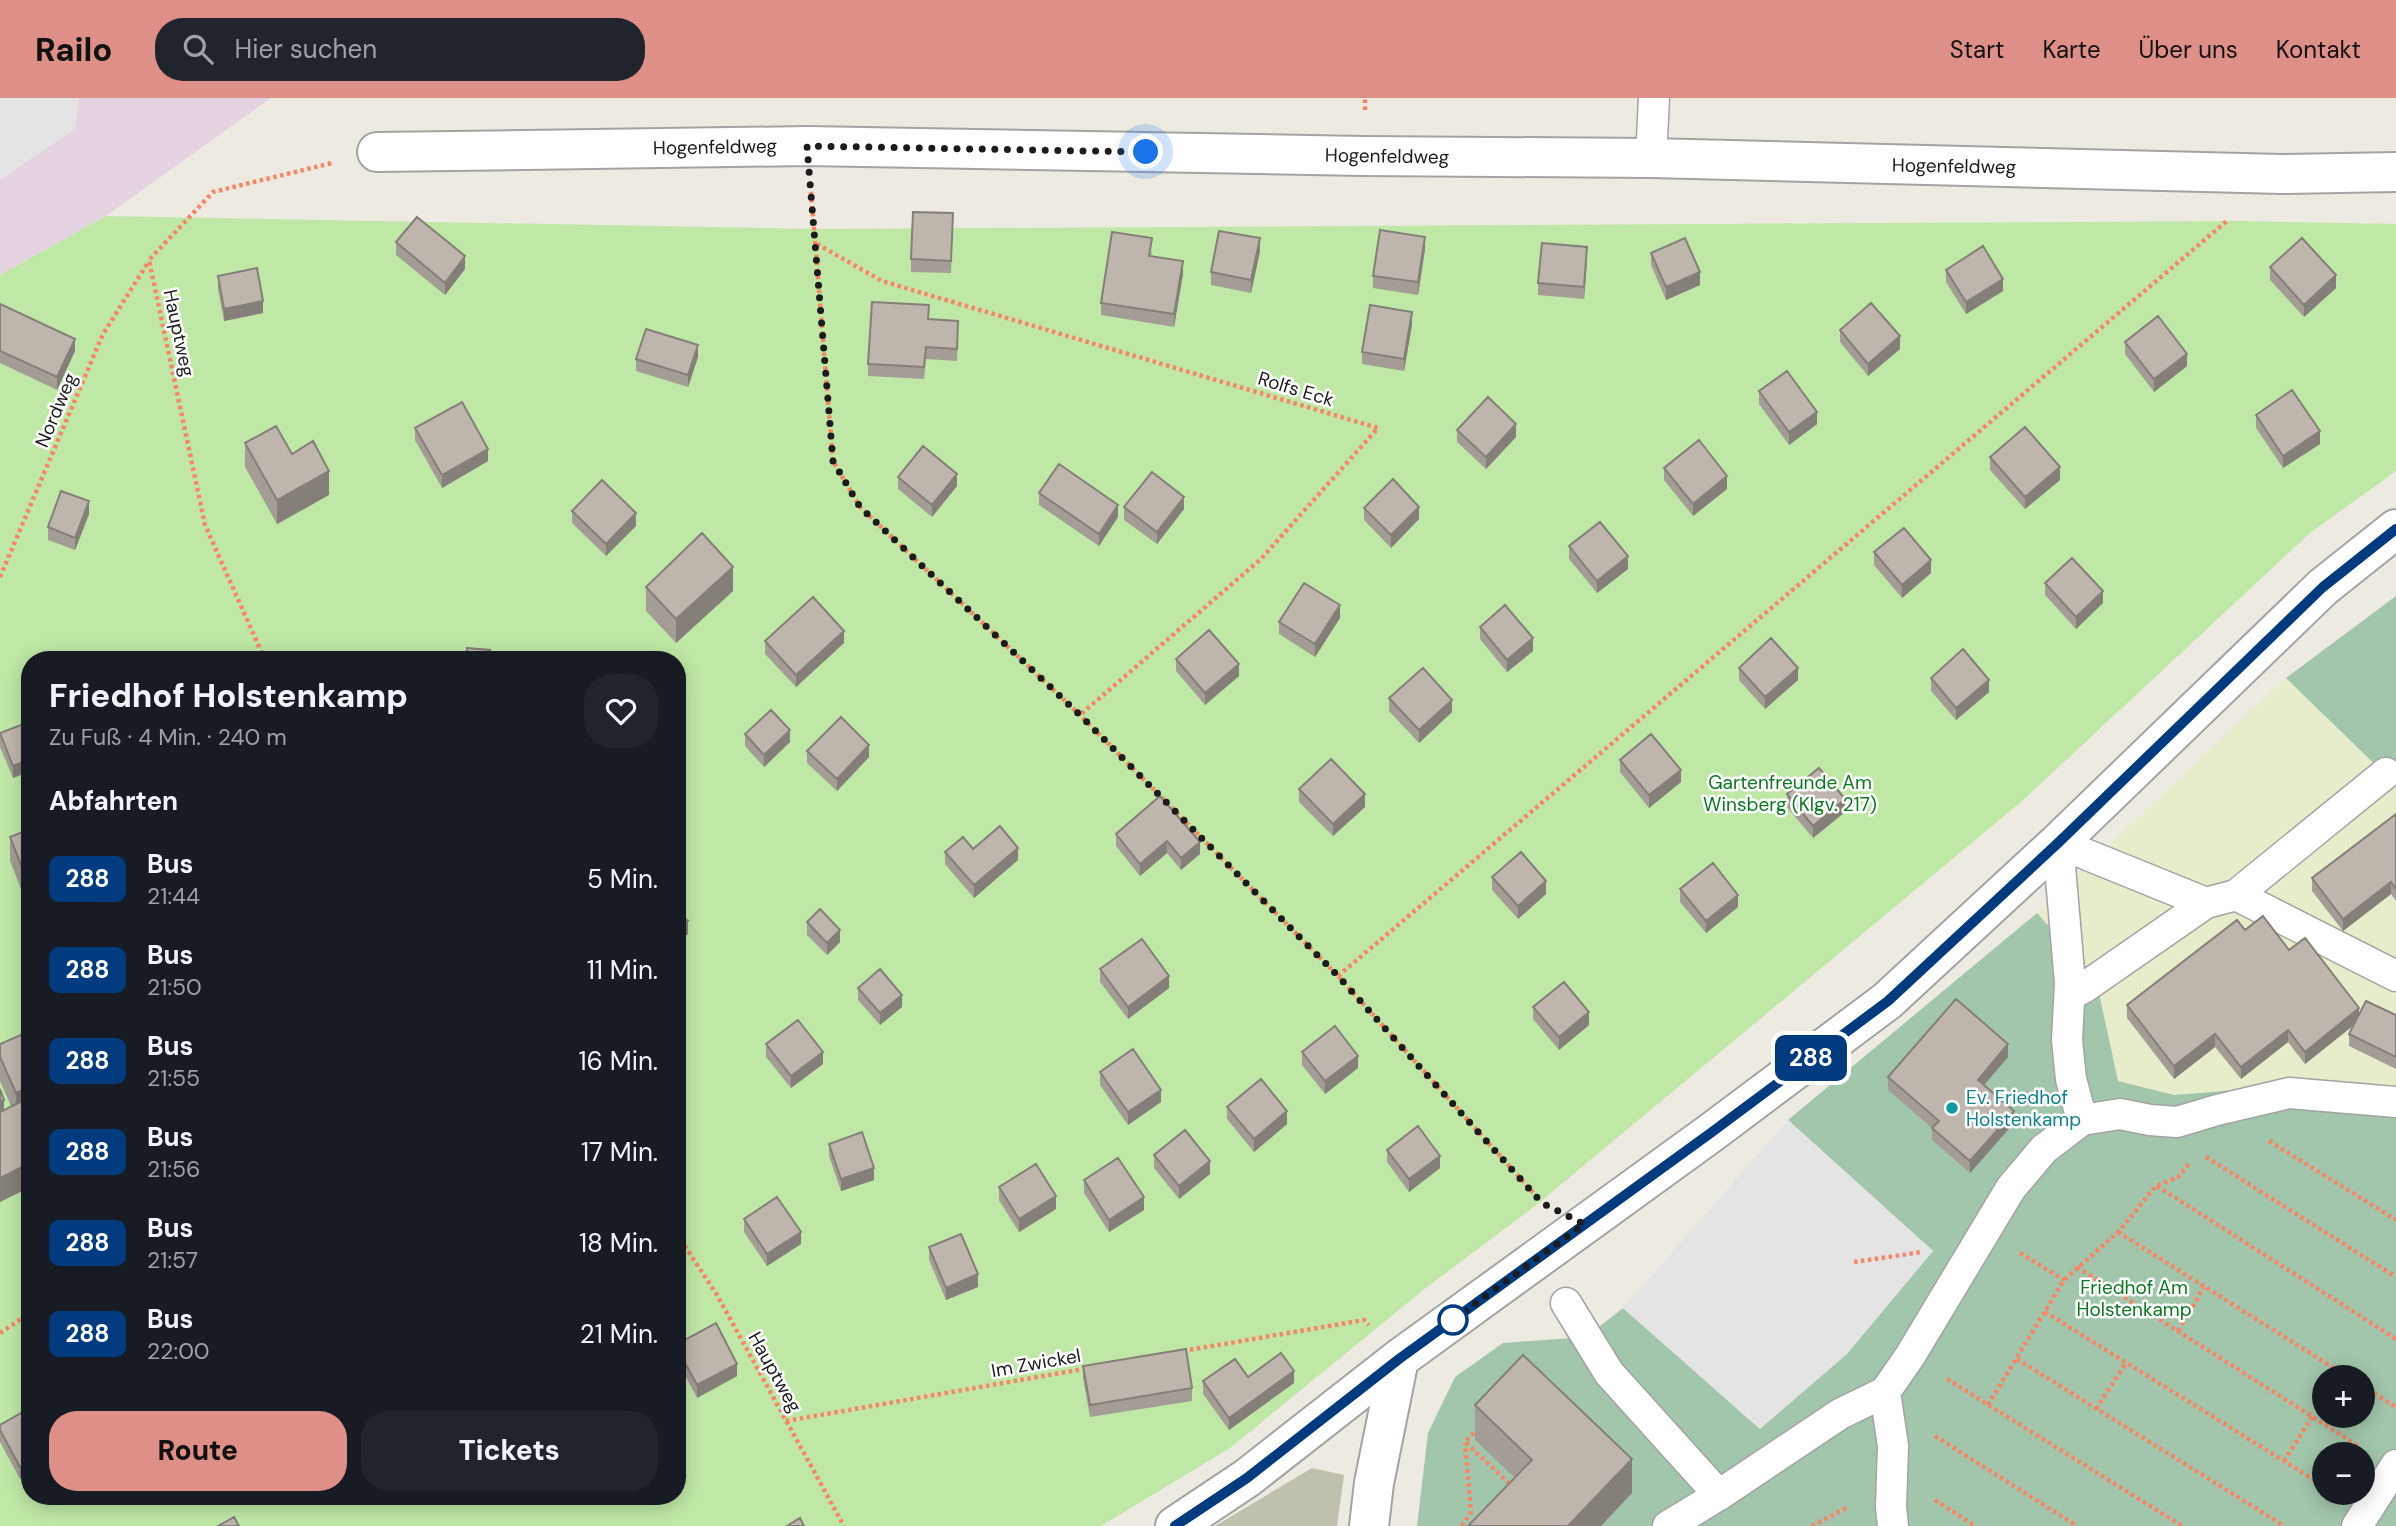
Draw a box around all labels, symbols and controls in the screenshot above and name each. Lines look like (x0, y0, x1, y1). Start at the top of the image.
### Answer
search box (155, 18, 645, 81)
text: Railo (35, 28, 113, 71)
icon: search (179, 30, 217, 68)
text: Hier suchen (235, 32, 377, 66)
text: Start (1950, 34, 2004, 65)
text: Karte (2042, 34, 2101, 65)
text: Über uns (2139, 34, 2238, 65)
text: Kontakt (2276, 34, 2361, 65)
street label: Hogenfeldweg (653, 133, 778, 161)
your location (1128, 134, 1163, 169)
street label: Hogenfeldweg (1325, 142, 1450, 170)
street label: Hogenfeldweg (1892, 152, 2017, 180)
street label: Hauptweg (158, 287, 201, 379)
street label: Rolfs Eck (1255, 366, 1337, 412)
street label: Nordweg (29, 369, 83, 451)
text: Friedhof Holstenkamp (49, 674, 408, 717)
button: heart (584, 674, 658, 748)
text: Zu Fuß · 4 Min. · 240 m (49, 722, 287, 752)
park label: Gartenfreunde Am Winsberg (Klgv. 217) (1703, 770, 1877, 817)
text: Abfahrten (49, 784, 178, 818)
text: Bus (147, 847, 193, 881)
text: 5 Min. (587, 862, 658, 896)
text: 288 (65, 863, 110, 894)
text: 21:44 (147, 881, 200, 911)
text: Bus (147, 938, 193, 972)
text: 11 Min. (587, 953, 658, 987)
text: 288 (65, 954, 110, 985)
text: 21:50 (147, 972, 202, 1002)
text: Bus (147, 1029, 193, 1063)
line badge: 288 (1771, 1035, 1851, 1081)
text: 288 (1789, 1042, 1833, 1073)
text: 16 Min. (578, 1044, 658, 1078)
text: 288 (65, 1045, 110, 1076)
text: 21:55 (147, 1063, 200, 1093)
place label: Ev. Friedhof Holstenkamp (1966, 1085, 2081, 1132)
marker: Ev. Friedhof Holstenkamp (1944, 1100, 1960, 1116)
text: Bus (147, 1120, 193, 1154)
text: 17 Min. (581, 1135, 658, 1169)
text: 288 (65, 1136, 110, 1167)
text: 21:56 (147, 1154, 201, 1184)
text: Bus (147, 1211, 193, 1245)
text: 18 Min. (579, 1226, 658, 1260)
text: 288 (65, 1227, 110, 1258)
text: 21:57 (147, 1245, 198, 1275)
park label: Friedhof Am Holstenkamp (2076, 1275, 2192, 1322)
text: Bus (147, 1302, 193, 1336)
unlabelled marker (1438, 1305, 1468, 1335)
text: 21 Min. (580, 1317, 658, 1351)
text: 288 (65, 1318, 110, 1349)
street label: Hauptweg (743, 1327, 808, 1417)
text: 22:00 (147, 1336, 210, 1366)
street label: Im Zwickel (989, 1343, 1083, 1383)
map controls (2312, 1365, 2375, 1505)
button: + (2312, 1365, 2375, 1428)
button: Route (49, 1411, 347, 1491)
button: Tickets (361, 1411, 658, 1491)
button: − (2312, 1442, 2375, 1505)

